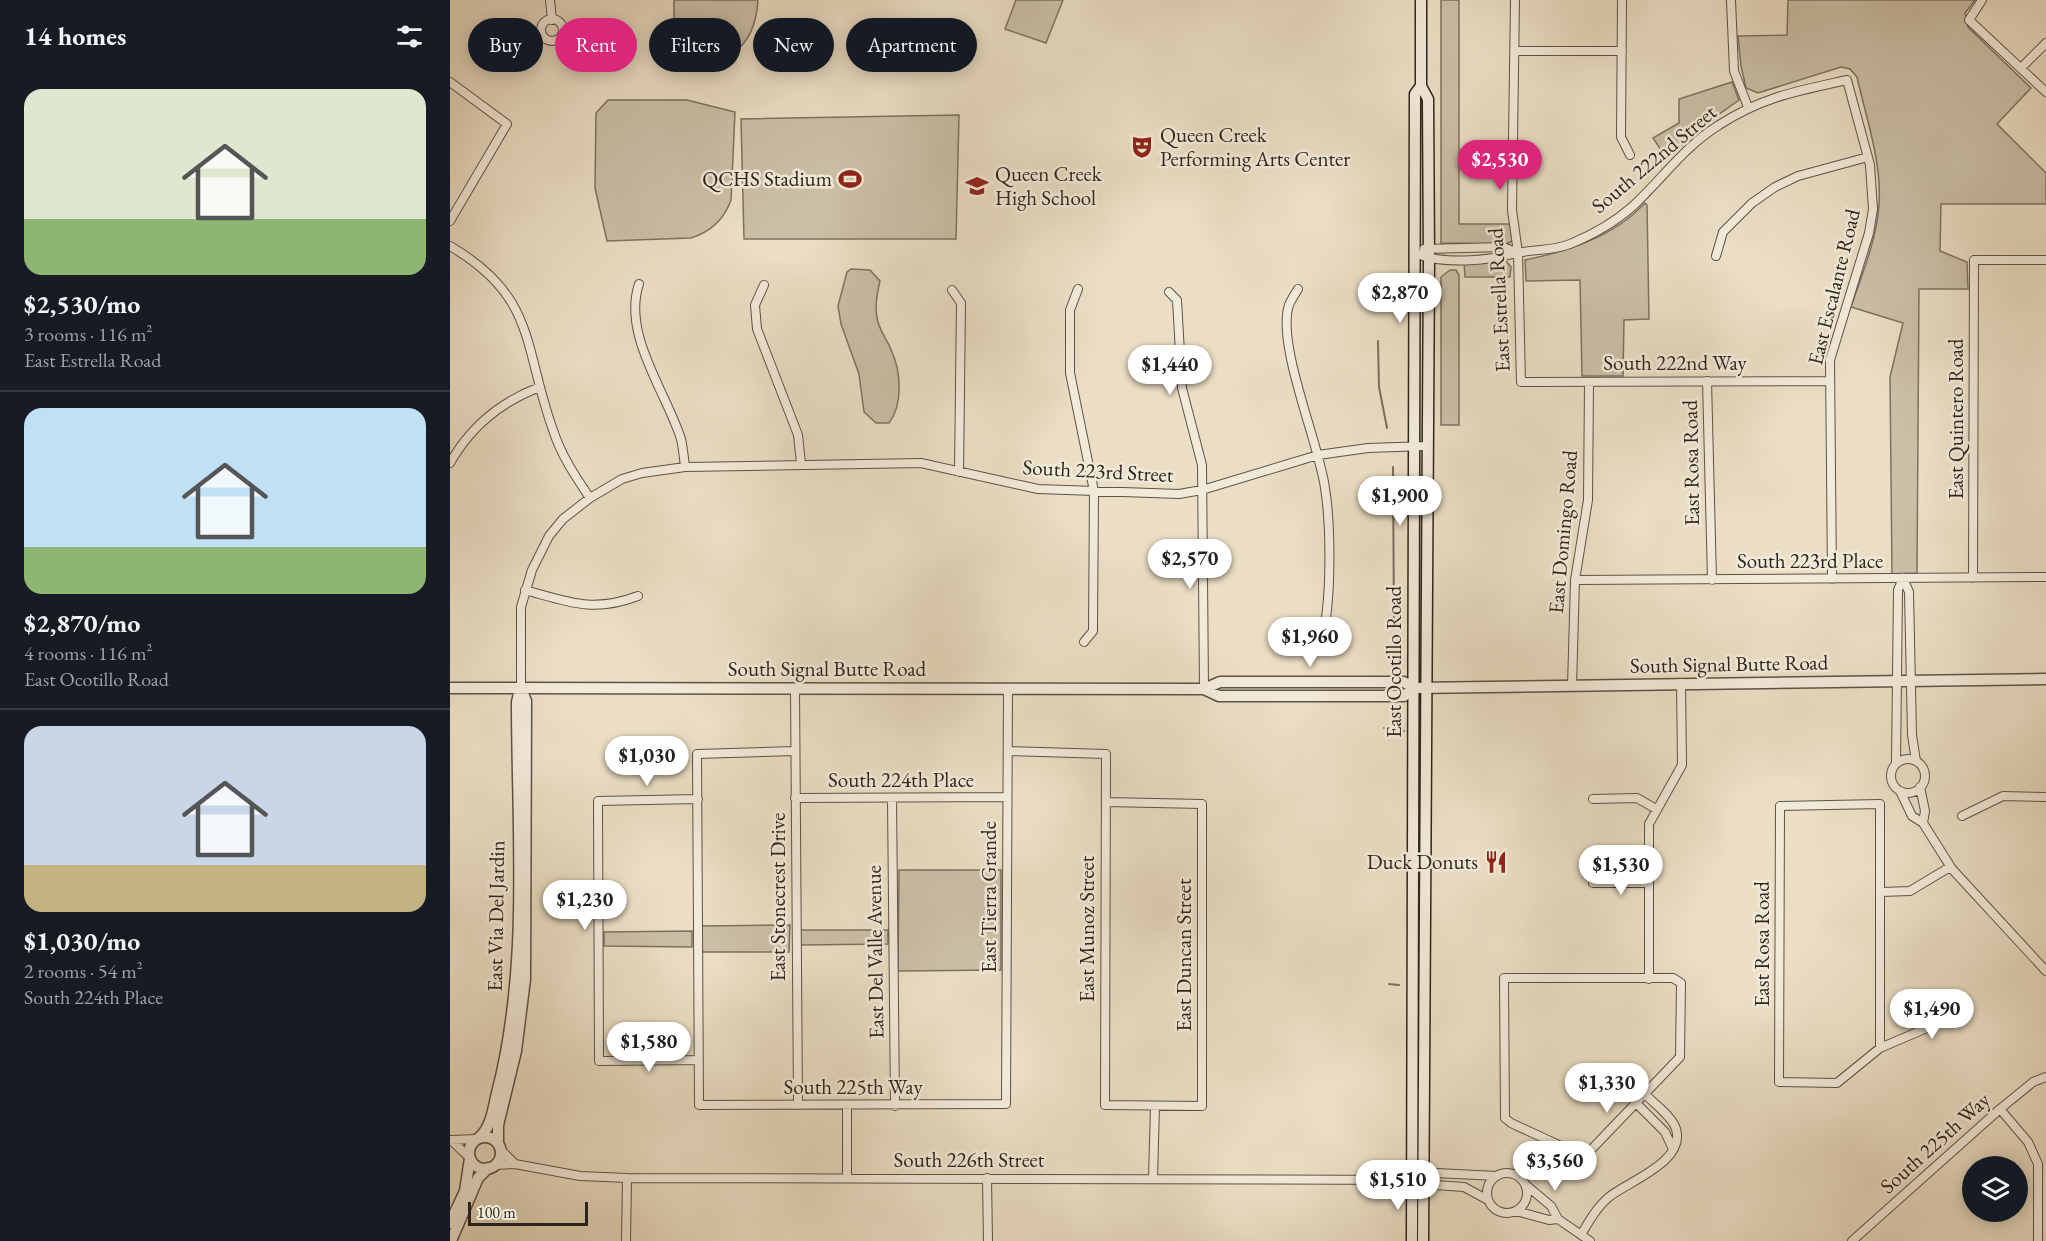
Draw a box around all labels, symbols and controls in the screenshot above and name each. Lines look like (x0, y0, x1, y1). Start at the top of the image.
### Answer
chip: Buy (468, 18, 543, 72)
chip: Rent (555, 18, 637, 72)
chip: Filters (649, 18, 741, 72)
chip: New (753, 18, 834, 72)
chip: Apartment (846, 18, 977, 72)
text: 14 homes (24, 19, 126, 53)
icon: filters (393, 20, 426, 53)
street label: South 222nd Street (1586, 98, 1722, 219)
place label: Queen Creek Performing Arts Center (1160, 121, 1350, 172)
icon: home (171, 128, 279, 236)
theatre icon: Queen Creek Performing Arts Center (1129, 134, 1155, 160)
pin: $2,530 (1451, 140, 1549, 191)
text: $2,530 (1472, 146, 1528, 172)
place label: Queen Creek High School (995, 160, 1103, 211)
place label: QCHS Stadium (702, 165, 832, 193)
sports icon: QCHS Stadium (837, 166, 863, 192)
school or university icon: Queen Creek High School (964, 173, 990, 199)
street label: East Escalante Road (1801, 206, 1866, 368)
street label: East Estrella Road (1481, 227, 1516, 373)
pin: $2,870 (1351, 273, 1449, 324)
text: $2,870 (1372, 279, 1428, 305)
text: $2,530/mo (24, 287, 140, 321)
text: 3 rooms · 116 m² (24, 321, 152, 347)
street label: East Quintero Road (1942, 338, 1970, 499)
pin: $1,440 (1121, 345, 1219, 396)
text: East Estrella Road (24, 347, 161, 373)
street label: South 222nd Way (1603, 349, 1748, 376)
text: $1,440 (1142, 351, 1198, 377)
street label: East Rosa Road (1676, 399, 1705, 526)
icon: home (171, 447, 279, 555)
street label: East Domingo Road (1542, 449, 1583, 615)
street label: South 223rd Street (1022, 453, 1175, 488)
pin: $1,900 (1351, 476, 1449, 527)
text: $1,900 (1372, 482, 1428, 508)
pin: $2,570 (1141, 539, 1239, 590)
text: $2,570 (1162, 545, 1218, 571)
street label: South 223rd Place (1737, 547, 1883, 574)
street label: East Ocotillo Road (1380, 586, 1407, 738)
text: $2,870/mo (24, 606, 140, 640)
pin: $1,960 (1261, 617, 1359, 668)
text: $1,960 (1282, 623, 1338, 649)
text: 4 rooms · 116 m² (24, 640, 152, 666)
street label: South Signal Butte Road (1630, 648, 1829, 679)
street label: South Signal Butte Road (728, 655, 927, 682)
text: East Ocotillo Road (24, 666, 169, 692)
pin: $1,030 (598, 736, 696, 787)
text: $1,030 (619, 742, 675, 768)
icon: home (171, 765, 279, 873)
street label: South 224th Place (828, 766, 974, 793)
street label: East Stonecrest Drive (764, 813, 791, 981)
street label: East Tierra Grande (975, 821, 1002, 973)
street label: East Via Del Jardin (481, 840, 510, 992)
pin: $1,530 (1572, 845, 1670, 896)
place label: Duck Donuts (1367, 848, 1478, 875)
restaurant icon: Duck Donuts (1483, 849, 1509, 875)
text: $1,530 (1593, 851, 1649, 877)
street label: East Munoz Street (1073, 855, 1100, 1002)
street label: East Del Valle Avenue (859, 865, 890, 1039)
street label: East Duncan Street (1170, 878, 1197, 1032)
pin: $1,230 (536, 880, 634, 931)
street label: East Rosa Road (1748, 881, 1775, 1007)
text: $1,230 (557, 886, 613, 912)
text: $1,030/mo (24, 924, 140, 958)
text: 2 rooms · 54 m² (24, 958, 143, 984)
text: South 224th Place (24, 984, 163, 1010)
pin: $1,490 (1883, 989, 1981, 1040)
text: $1,490 (1904, 995, 1960, 1021)
pin: $1,580 (600, 1022, 698, 1073)
text: $1,580 (621, 1028, 677, 1054)
pin: $1,330 (1558, 1063, 1656, 1114)
text: $1,330 (1579, 1069, 1635, 1095)
street label: South 225th Way (783, 1073, 923, 1100)
street label: South 225th Way (1874, 1085, 1996, 1199)
pin: $3,560 (1506, 1141, 1604, 1192)
street label: South 226th Street (894, 1146, 1045, 1173)
text: $3,560 (1527, 1147, 1583, 1173)
map controls (1962, 1156, 2028, 1222)
button: layers (1962, 1156, 2028, 1222)
pin: $1,510 (1349, 1160, 1447, 1211)
text: $1,510 (1370, 1166, 1426, 1192)
scale bar (468, 1199, 588, 1226)
text: 100 m (477, 1202, 516, 1223)

